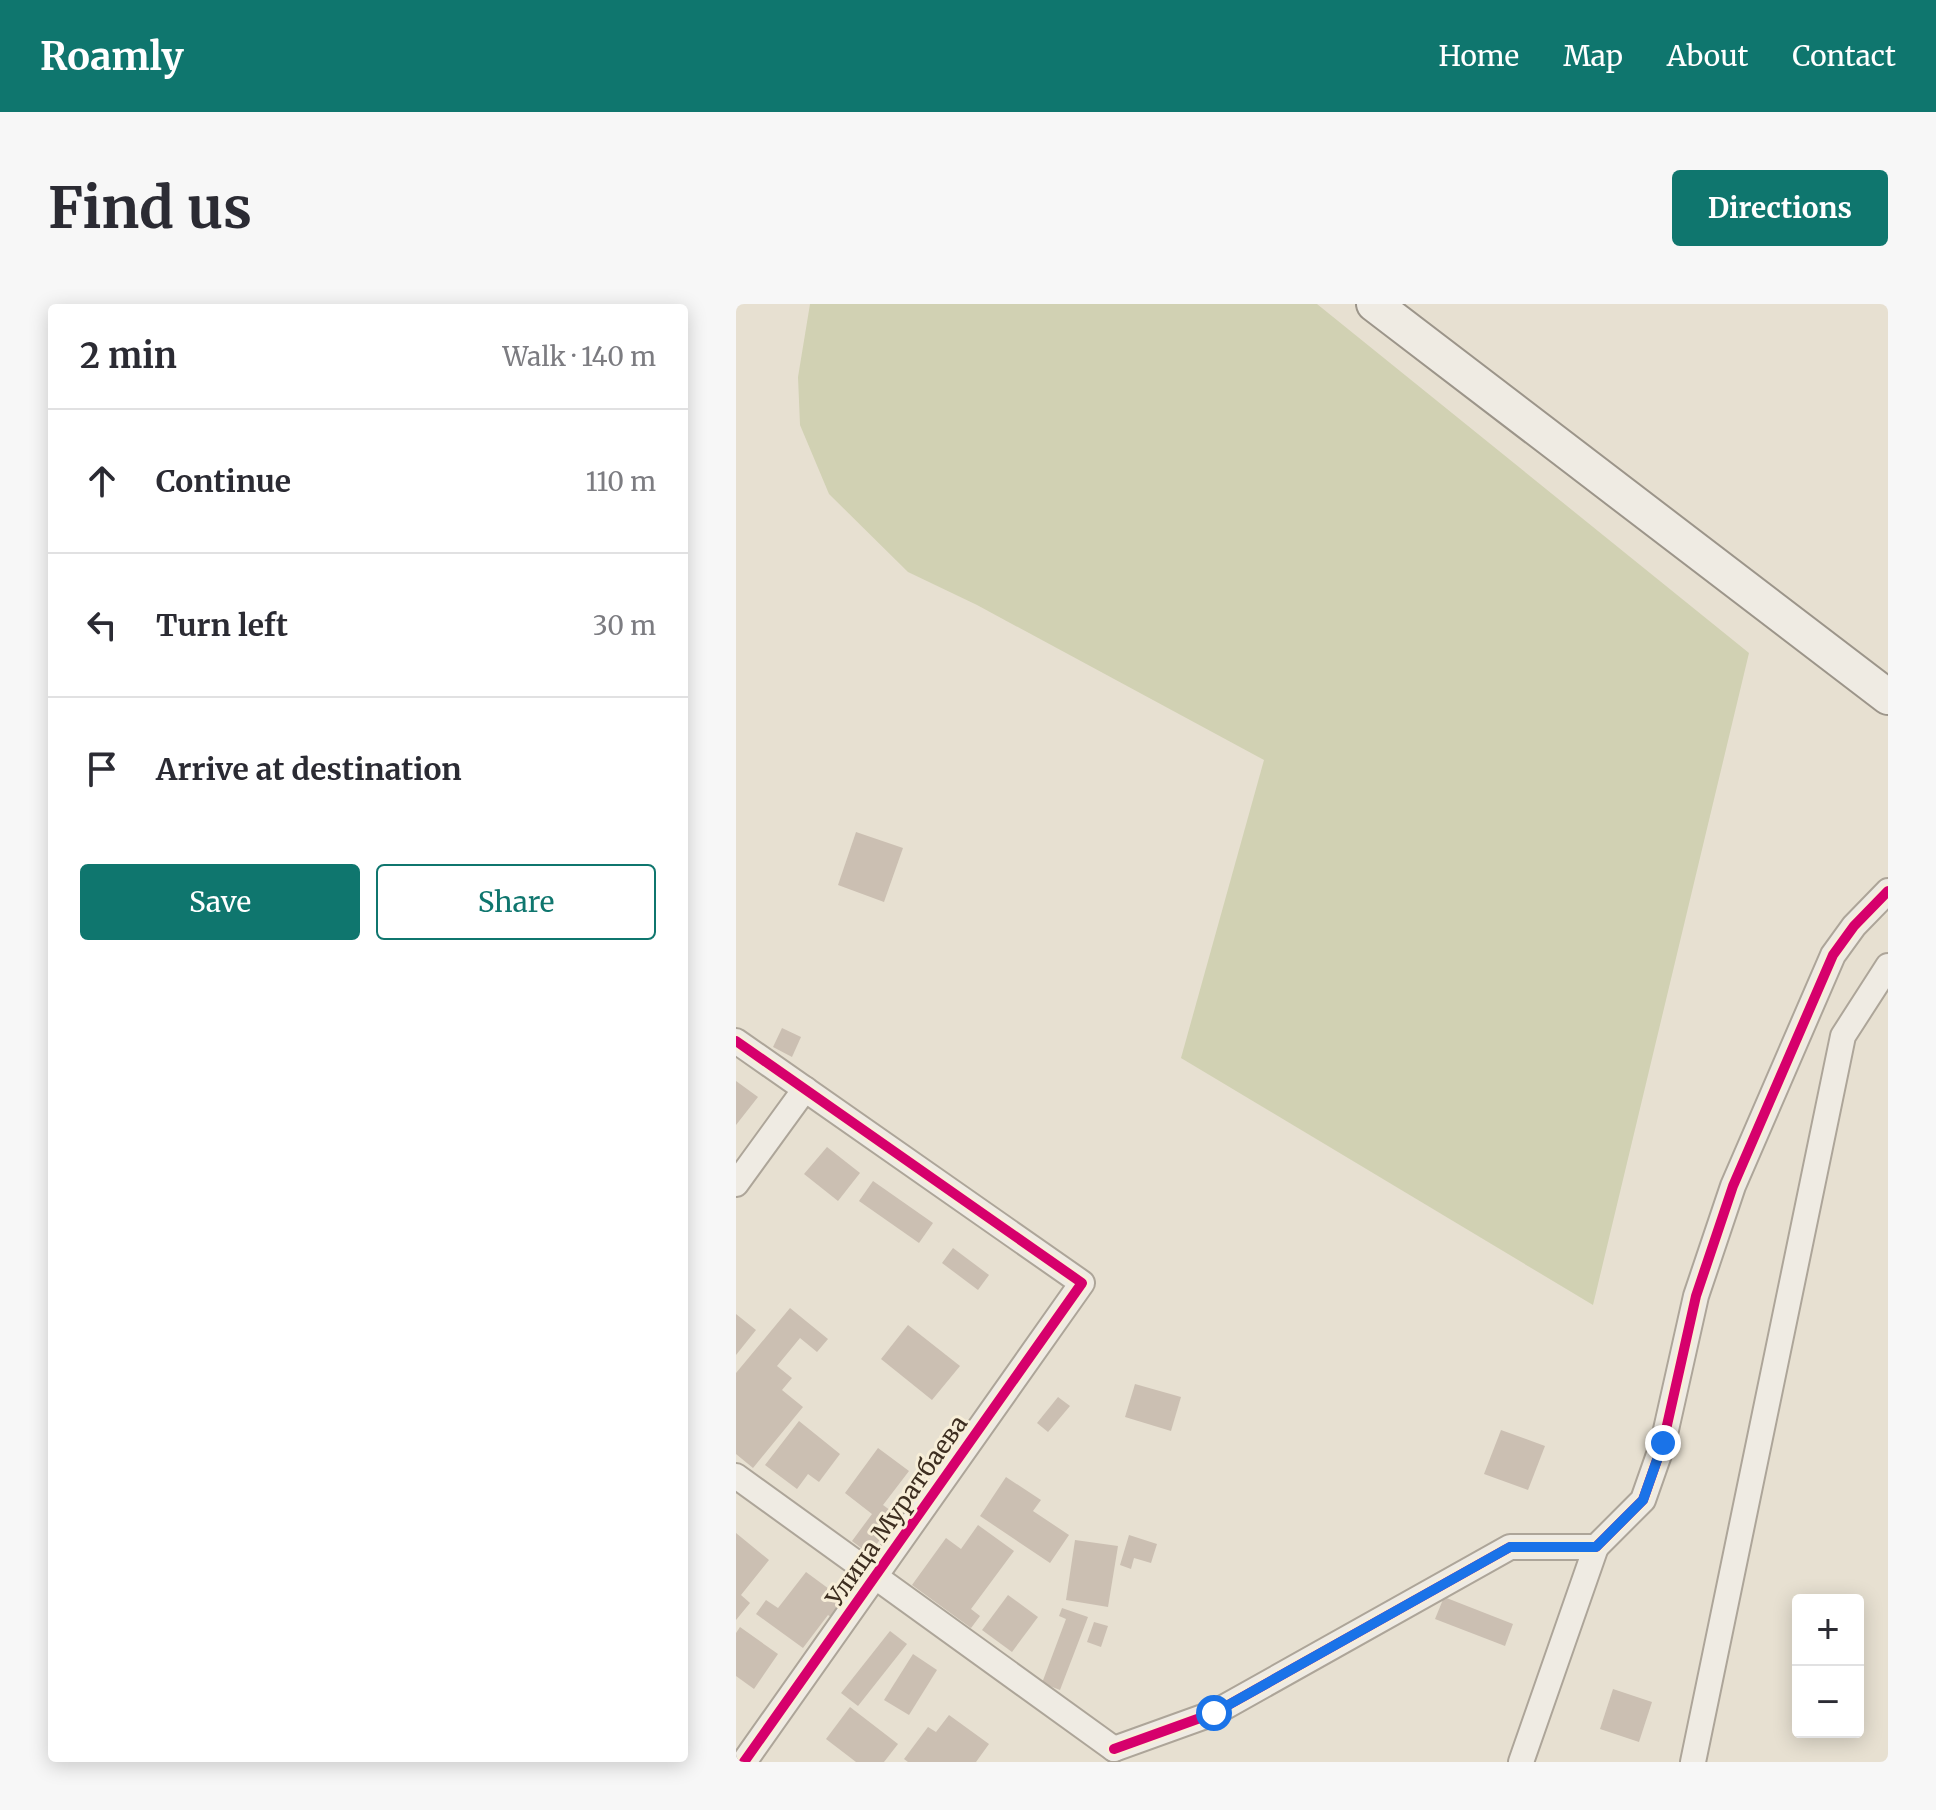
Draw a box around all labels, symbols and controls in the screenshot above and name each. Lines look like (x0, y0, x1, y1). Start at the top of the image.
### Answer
text: Roamly (40, 33, 184, 80)
text: Home (1438, 38, 1519, 74)
text: Map (1563, 38, 1623, 74)
text: About (1667, 38, 1748, 74)
text: Contact (1792, 38, 1896, 74)
button: Directions (1672, 170, 1888, 246)
text: Find us (48, 173, 252, 243)
text: 2 min (80, 335, 177, 377)
text: Walk · 140 m (502, 340, 656, 373)
icon: ahead (80, 459, 124, 503)
text: Continue (156, 462, 291, 500)
text: 110 m (586, 465, 656, 498)
icon: left (80, 603, 124, 647)
text: Turn left (156, 606, 288, 644)
text: 30 m (593, 609, 656, 642)
icon: arrive (80, 747, 124, 791)
text: Arrive at destination (156, 750, 462, 788)
button: Save (80, 864, 360, 940)
button: Share (376, 864, 656, 940)
street label: Улица Муратбаева (818, 1409, 974, 1613)
route end (1645, 1425, 1681, 1461)
map controls (1792, 1594, 1864, 1738)
button: + (1792, 1594, 1864, 1666)
button: − (1792, 1666, 1864, 1738)
route start (1196, 1695, 1232, 1731)

